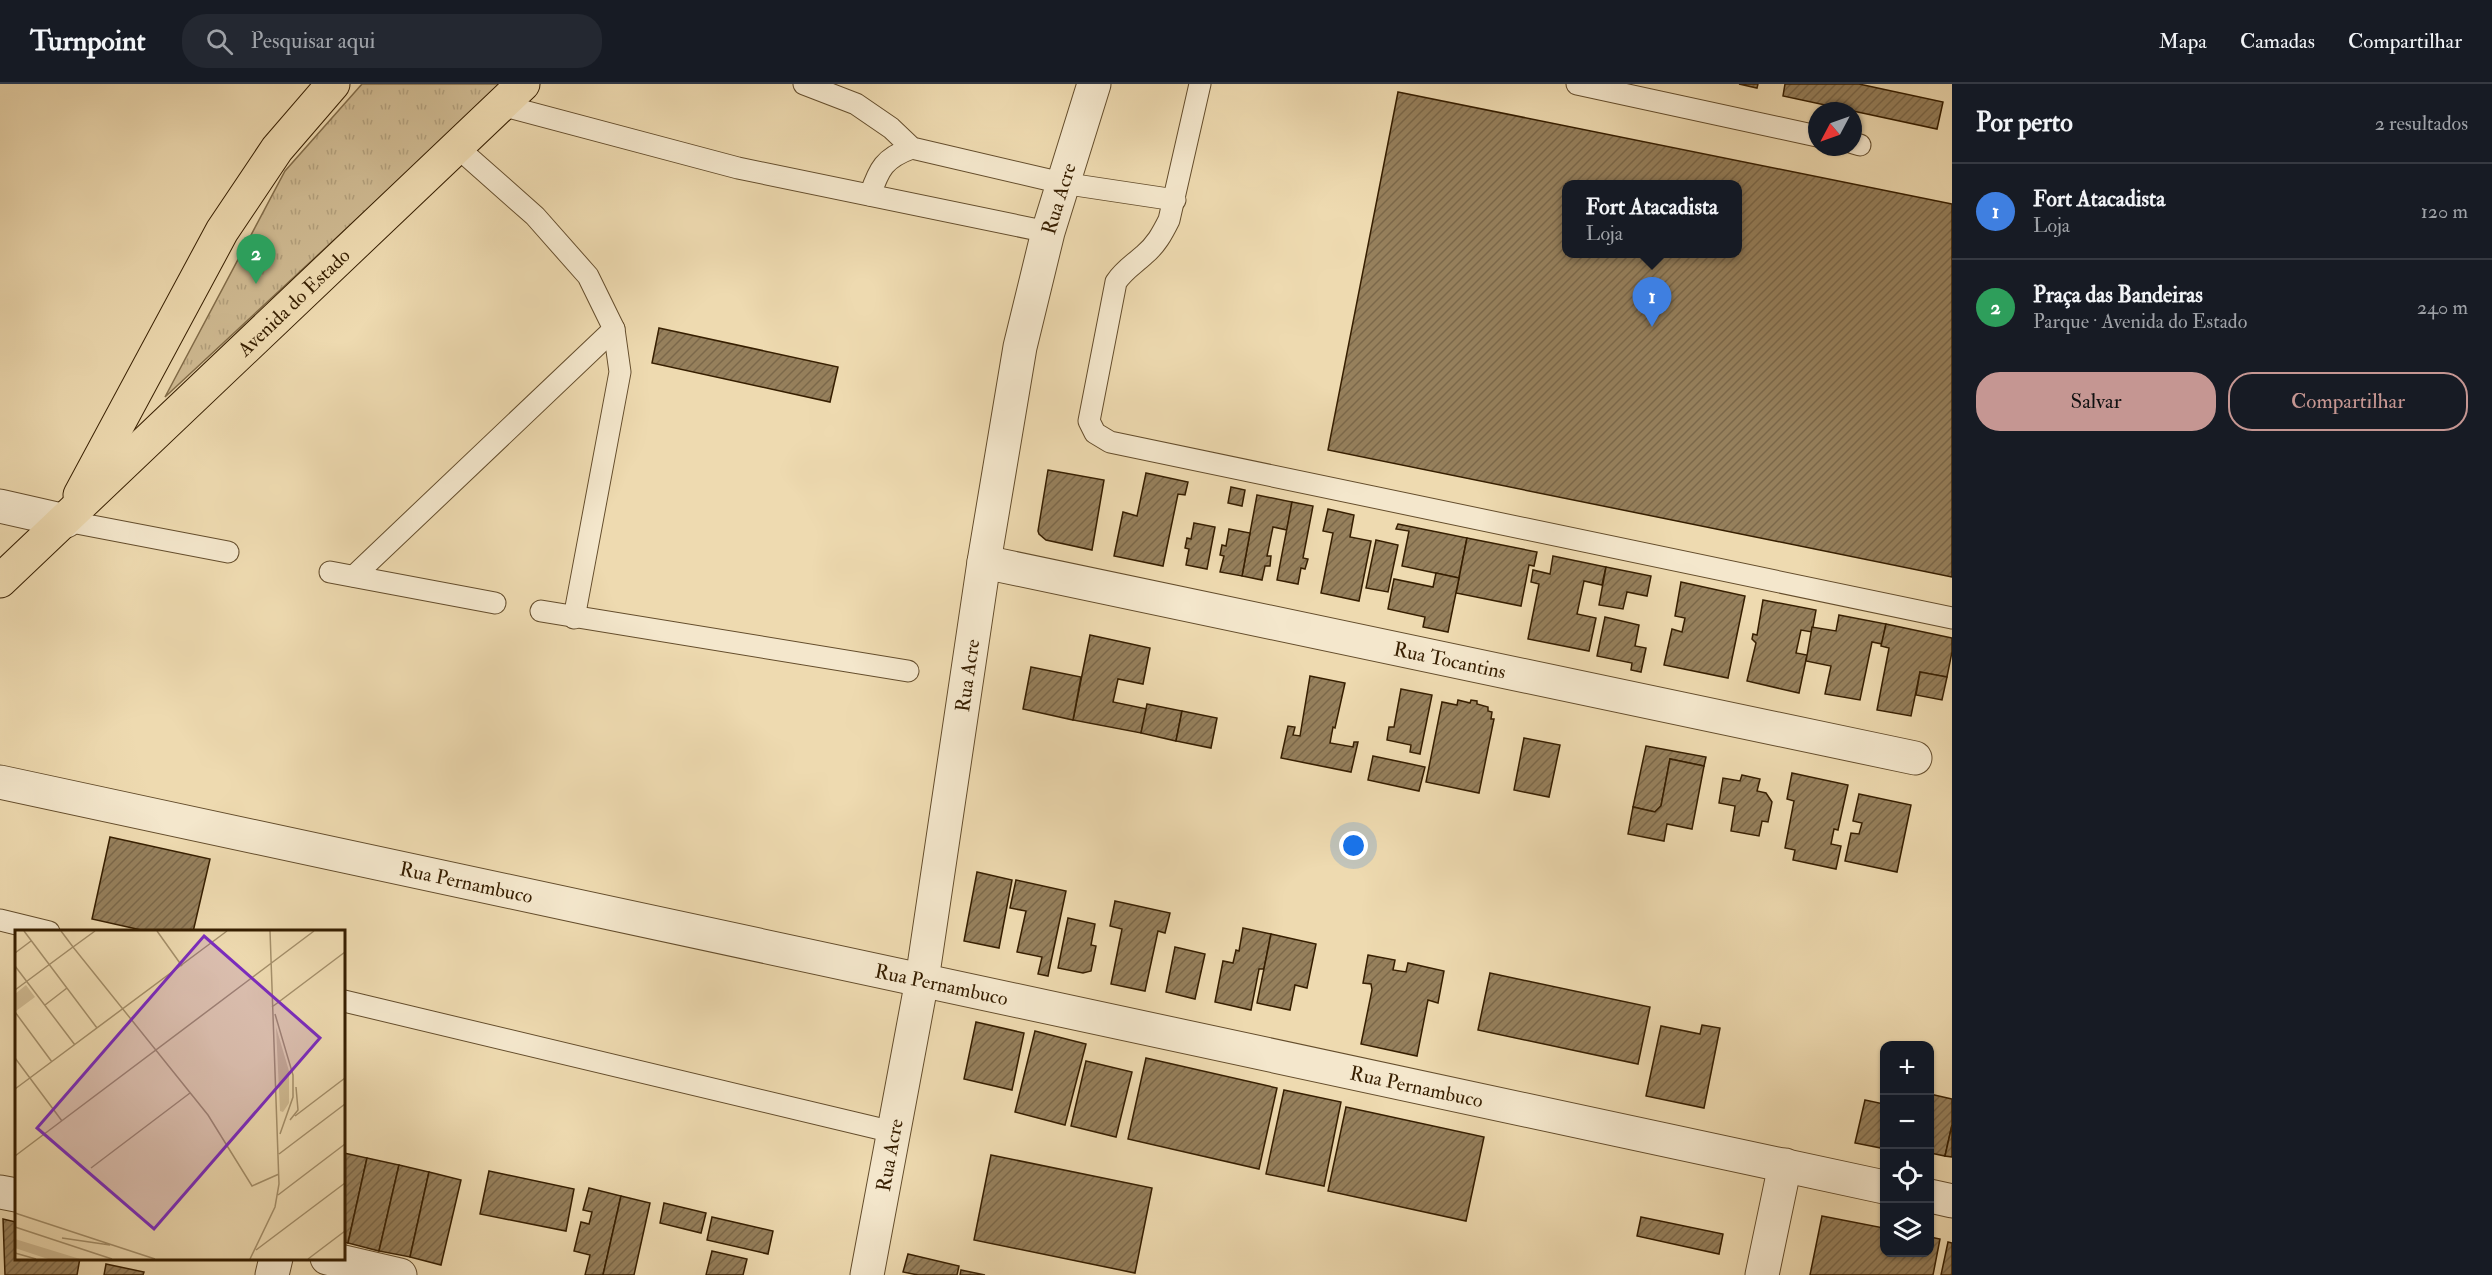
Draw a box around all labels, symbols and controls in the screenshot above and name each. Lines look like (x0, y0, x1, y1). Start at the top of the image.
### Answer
search box (182, 14, 602, 68)
text: Turnpoint (30, 24, 146, 59)
icon: search (203, 25, 236, 58)
text: Pesquisar aqui (251, 27, 375, 55)
text: Mapa (2159, 28, 2207, 55)
text: Camadas (2240, 28, 2315, 55)
text: Compartilhar (2348, 28, 2462, 55)
north arrow (1808, 102, 1862, 156)
text: Por perto (1976, 107, 2073, 139)
text: 2 resultados (2375, 111, 2468, 136)
street label: Rua Acre (1036, 160, 1082, 238)
popup (1562, 180, 1742, 258)
text: Fort Atacadista (2033, 185, 2165, 213)
text: Fort Atacadista (1586, 193, 1718, 221)
text: 1 (1992, 199, 1999, 224)
text: 120 m (2421, 199, 2468, 224)
text: Loja (2033, 213, 2070, 238)
text: Loja (1586, 221, 1623, 246)
pin: 2 (236, 234, 276, 284)
street label: Avenida do Estado (232, 243, 355, 362)
pin: 1 (1632, 278, 1672, 327)
text: Praça das Bandeiras (2033, 281, 2203, 309)
text: 2 (1990, 295, 2001, 320)
text: 240 m (2417, 295, 2468, 320)
text: Parque · Avenida do Estado (2033, 309, 2247, 334)
button: Salvar (1976, 372, 2216, 431)
button: Compartilhar (2228, 372, 2468, 431)
street label: Rua Acre (950, 637, 985, 714)
street label: Rua Tocantins (1391, 637, 1508, 685)
your location (1339, 831, 1368, 860)
street label: Rua Pernambuco (397, 856, 535, 909)
inset map (15, 930, 345, 1260)
street label: Rua Pernambuco (872, 958, 1010, 1011)
map controls (1880, 1041, 1934, 1257)
button: + (1880, 1041, 1934, 1095)
street label: Rua Pernambuco (1348, 1061, 1485, 1113)
button: − (1880, 1095, 1934, 1149)
street label: Rua Acre (871, 1117, 909, 1194)
button: locate (1880, 1149, 1934, 1203)
button: layers (1880, 1203, 1934, 1257)

